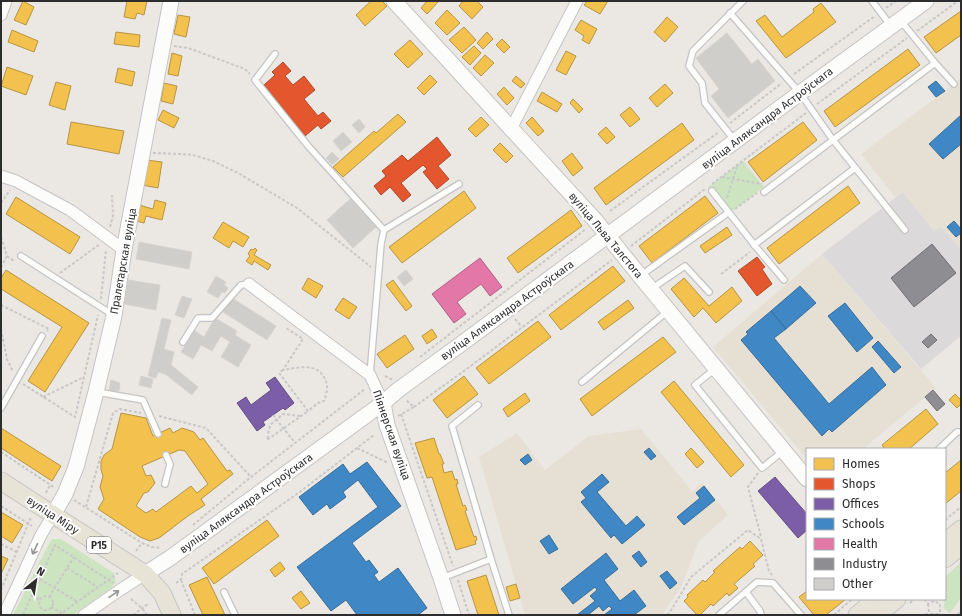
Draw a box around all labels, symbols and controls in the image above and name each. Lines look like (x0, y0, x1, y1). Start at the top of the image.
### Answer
street label: вуліца Аляксандра Астроўскага (699, 65, 836, 172)
street label: вуліца Льва Талстога (566, 190, 645, 281)
street label: Пралетарская вуліца (108, 207, 139, 315)
street label: вуліца Аляксандра Астроўскага (438, 258, 576, 363)
street label: Піянерская вуліца (370, 388, 413, 482)
legend (806, 448, 946, 600)
street label: вуліца Аляксандра Астроўскага (177, 451, 315, 556)
text: Homes (842, 457, 880, 471)
text: Shops (842, 477, 876, 491)
street label: вуліца Міру (24, 494, 82, 537)
text: Offices (842, 497, 879, 511)
text: Schools (842, 517, 885, 531)
road number: Р15 (87, 537, 111, 553)
text: Health (842, 537, 878, 551)
one-way arrow (31, 543, 38, 555)
text: Industry (842, 557, 887, 571)
north arrow (16, 560, 56, 600)
text: N (34, 564, 47, 579)
text: Other (842, 577, 873, 591)
one-way arrow (108, 590, 119, 598)

